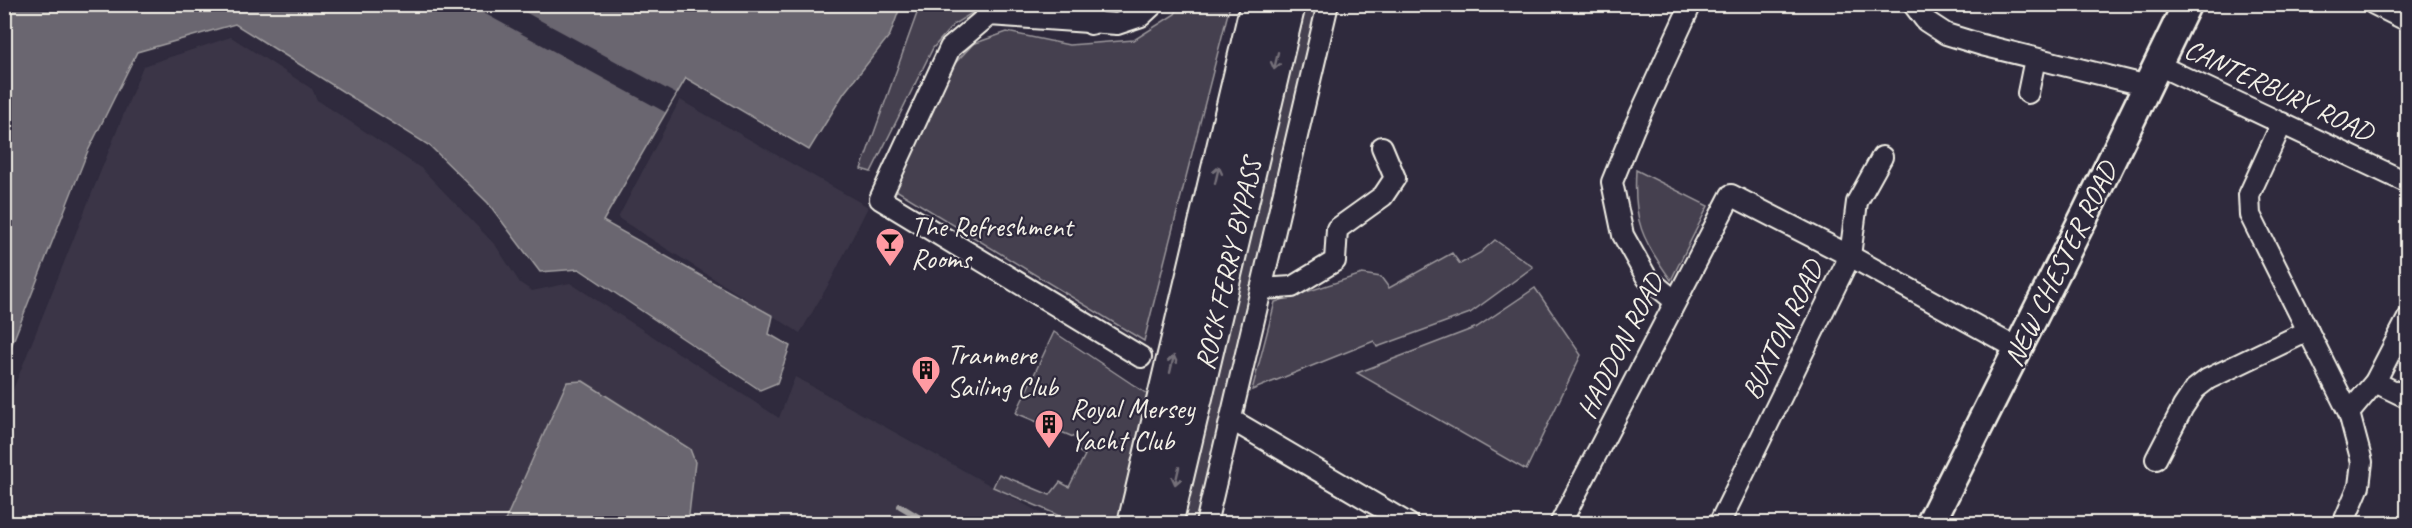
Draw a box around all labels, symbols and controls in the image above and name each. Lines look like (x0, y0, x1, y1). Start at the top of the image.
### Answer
street label: CANTERBURY ROAD (2179, 31, 2381, 150)
one-way arrow (1269, 52, 1281, 71)
street label: ROCK FERRY BYPASS (1187, 151, 1270, 373)
street label: NEW CHESTER ROAD (1995, 154, 2126, 372)
one-way arrow (1212, 165, 1223, 185)
place label: The Refreshment Rooms (911, 209, 1075, 276)
bar icon: The Refreshment Rooms (874, 226, 906, 268)
street label: BUXTON ROAD (1733, 252, 1832, 405)
street label: HADDON ROAD (1569, 265, 1673, 424)
place label: Tranmere Sailing Club (947, 337, 1060, 404)
building icon: Tranmere Sailing Club (910, 354, 942, 396)
one-way arrow (1167, 355, 1178, 375)
place label: Royal Mersey Yacht Club (1070, 391, 1197, 458)
building icon: Royal Mersey Yacht Club (1033, 408, 1065, 450)
one-way arrow (1171, 466, 1183, 485)

